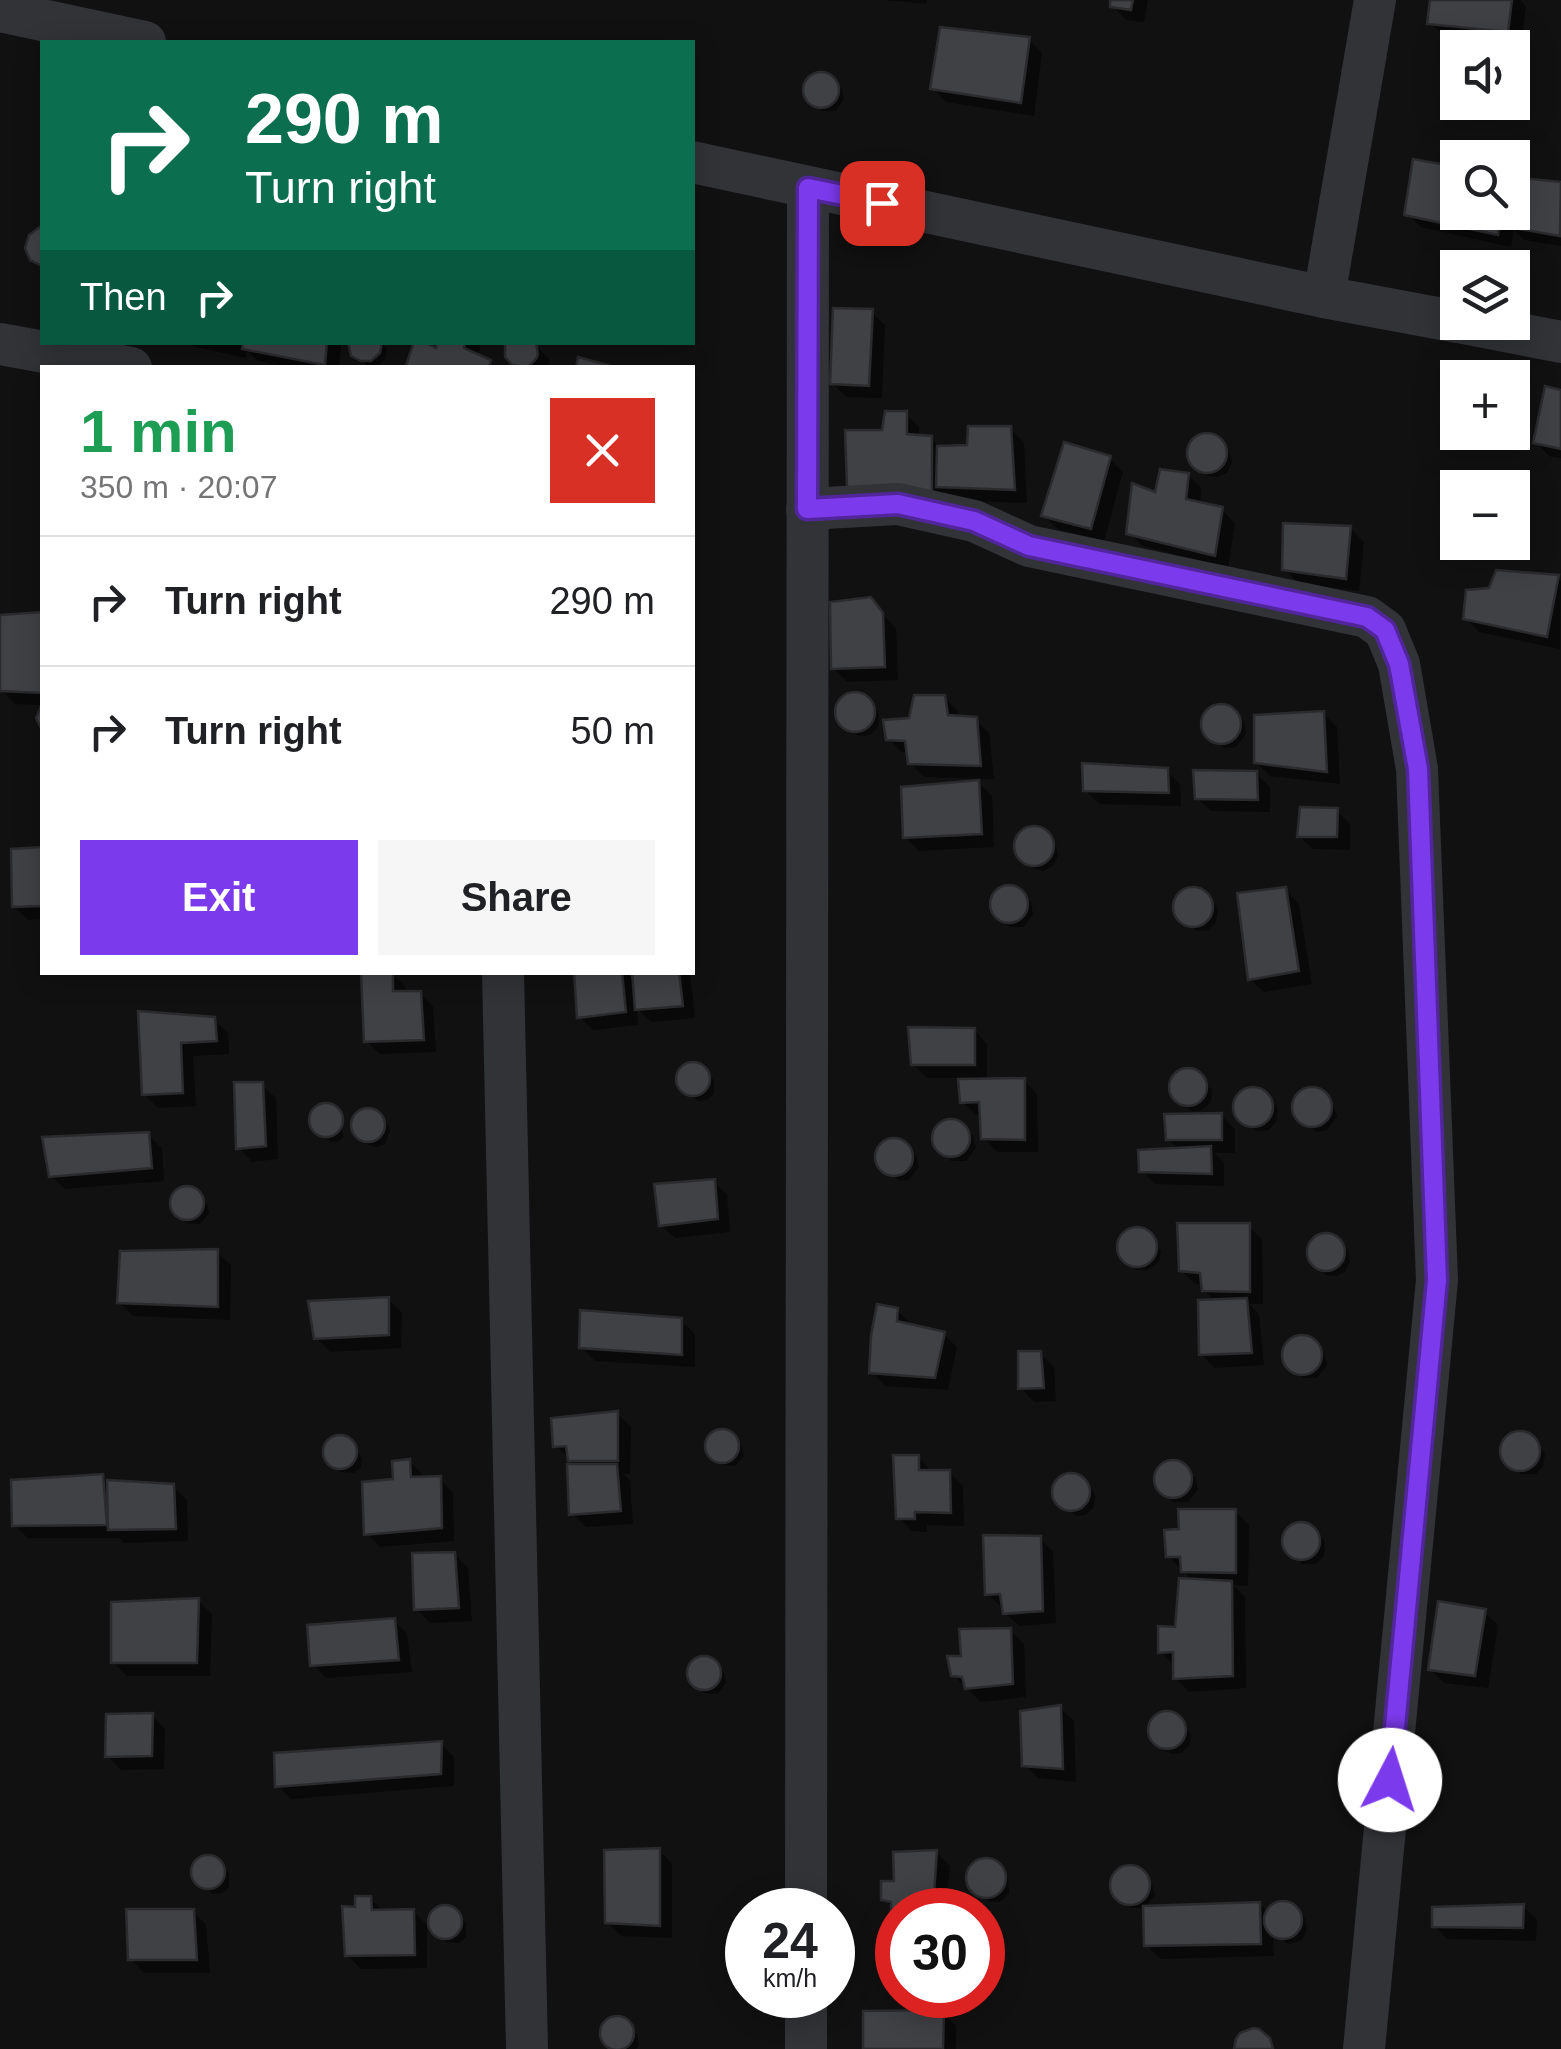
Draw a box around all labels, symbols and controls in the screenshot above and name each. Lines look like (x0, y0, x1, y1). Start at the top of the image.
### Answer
map controls (1440, 30, 1530, 560)
button: sound (1440, 30, 1530, 120)
icon: right (80, 80, 210, 210)
text: 290 m (245, 80, 443, 158)
button: search (1440, 140, 1530, 230)
pin (840, 161, 925, 246)
text: Turn right (245, 162, 436, 213)
icon: arrive (855, 176, 910, 231)
button: layers (1440, 250, 1530, 340)
icon: right (187, 270, 242, 325)
text: Then (80, 276, 167, 318)
button: + (1440, 360, 1530, 450)
text: 1 min (80, 398, 237, 465)
button: close (550, 398, 655, 503)
text: 350 m · 20:07 (80, 469, 277, 505)
button: − (1440, 470, 1530, 560)
icon: right (80, 574, 135, 629)
text: Turn right (165, 580, 342, 622)
text: 290 m (549, 580, 655, 622)
icon: right (80, 704, 135, 759)
text: Turn right (165, 710, 342, 752)
text: 50 m (571, 710, 655, 752)
button: Exit (80, 840, 358, 955)
button: Share (378, 840, 655, 955)
position arrow (1338, 1728, 1442, 1832)
speed limit sign: 30 (875, 1888, 1005, 2018)
text: 24 (762, 1913, 818, 1969)
text: km/h (763, 1964, 817, 1992)

